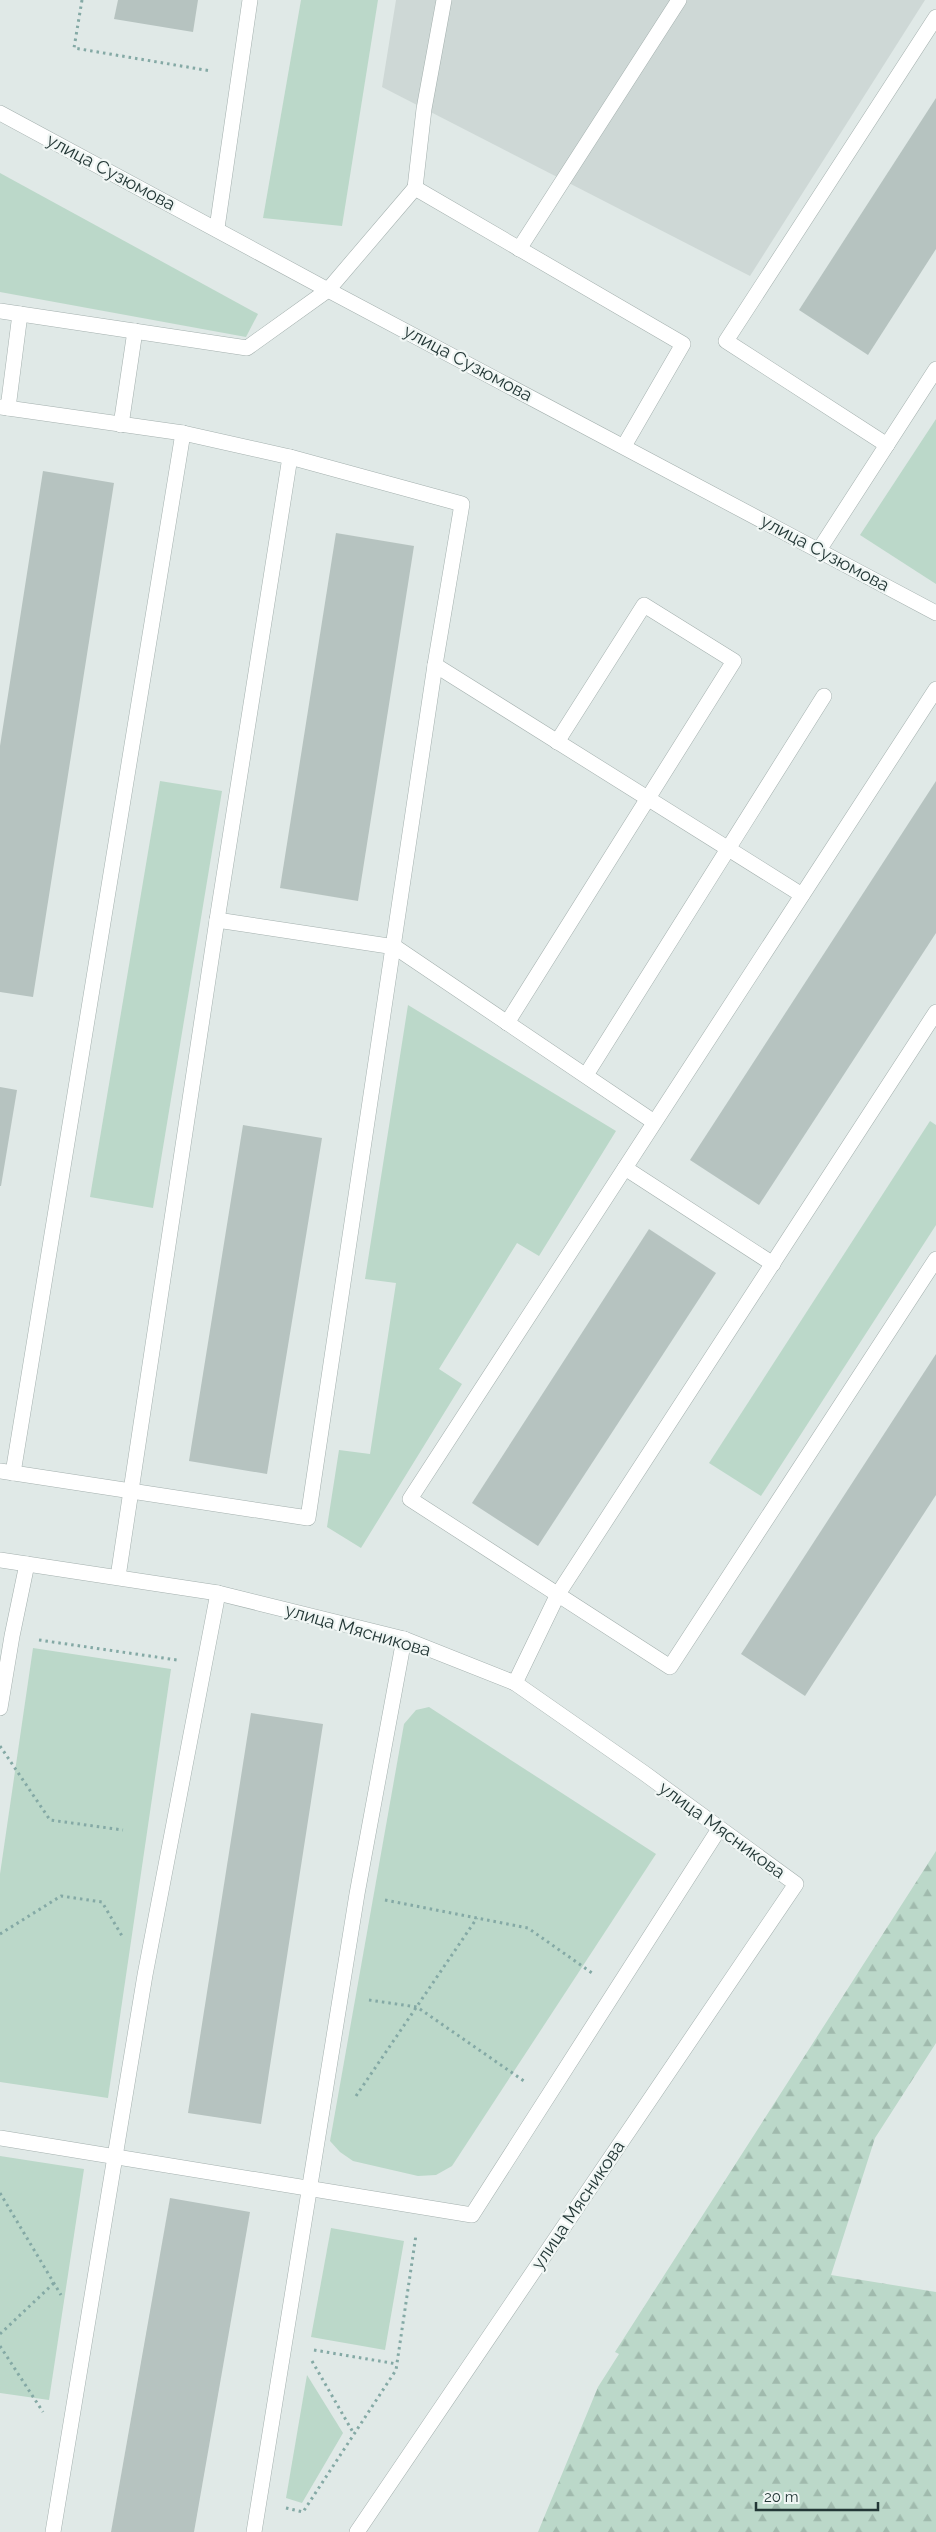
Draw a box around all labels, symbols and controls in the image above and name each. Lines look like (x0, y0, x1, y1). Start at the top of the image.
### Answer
street label: улица Сузюмова (43, 129, 179, 214)
street label: улица Сузюмова (400, 320, 536, 405)
street label: улица Сузюмова (757, 510, 893, 595)
street label: улица Мясникова (283, 1599, 433, 1660)
street label: улица Мясникова (655, 1777, 789, 1882)
street label: улица Мясникова (527, 2136, 628, 2273)
scale bar (756, 2480, 878, 2512)
text: 20 m (764, 2488, 799, 2506)

